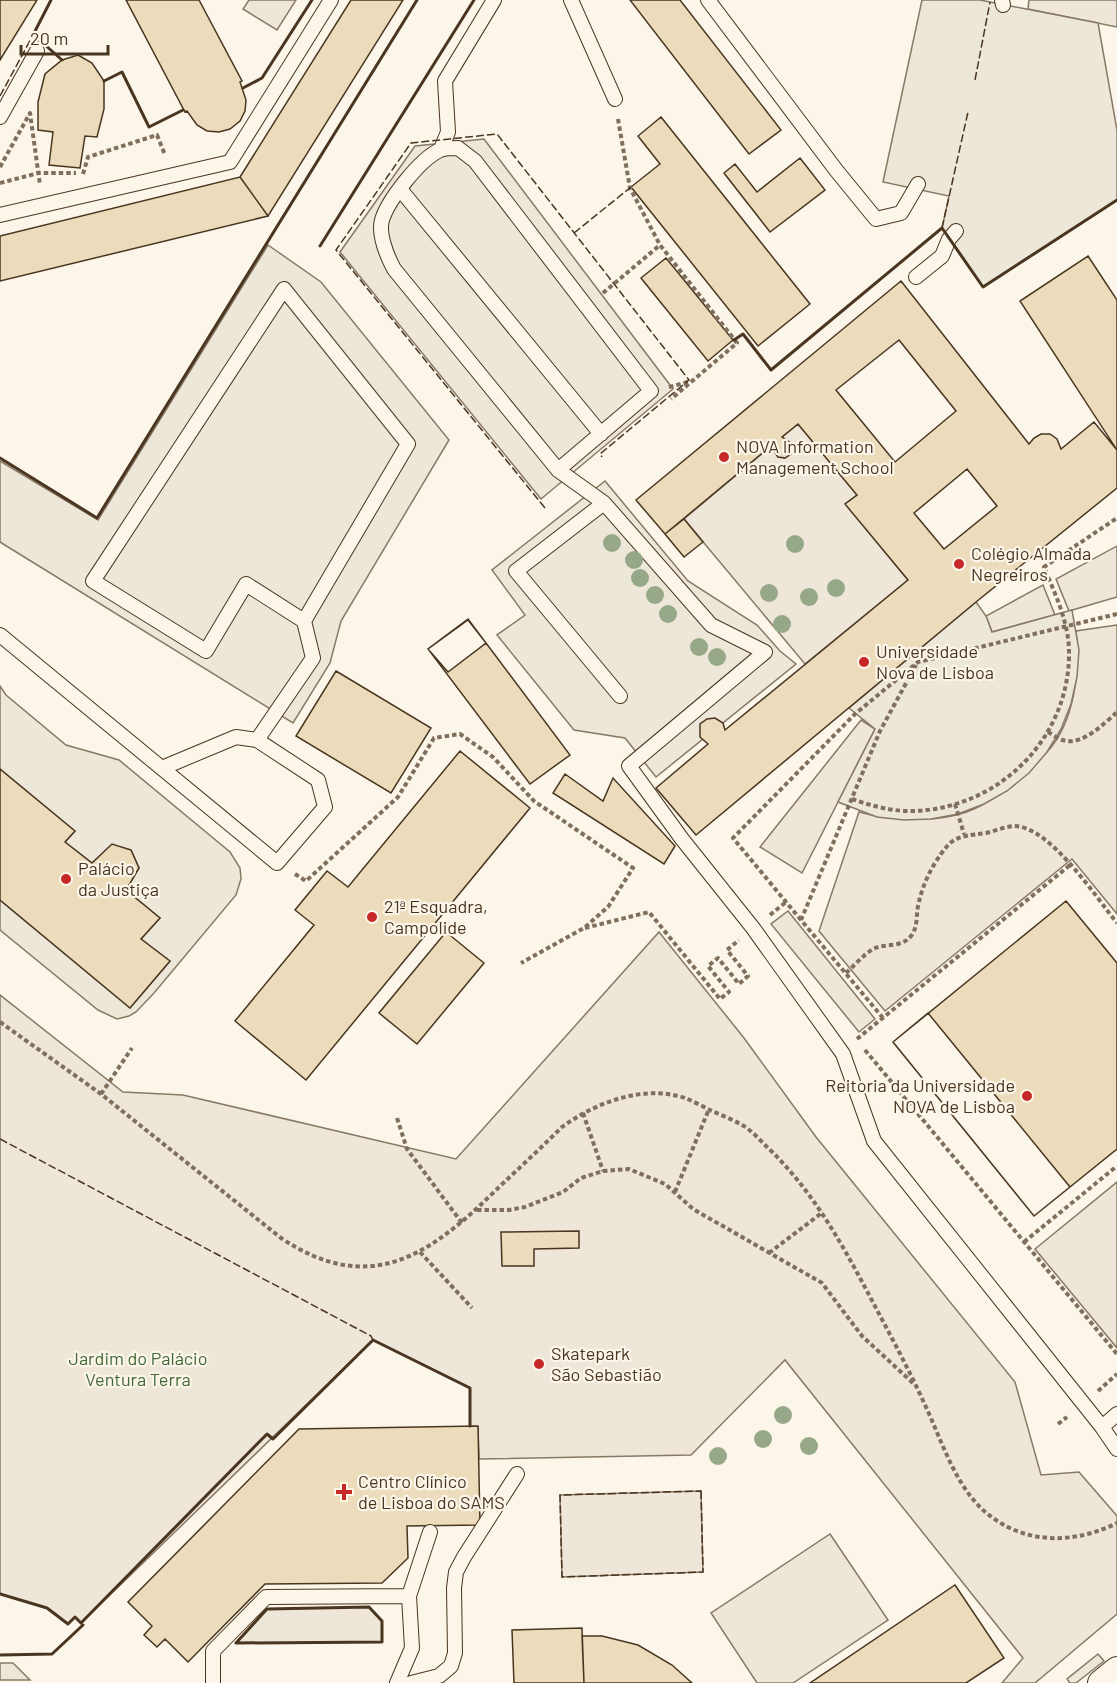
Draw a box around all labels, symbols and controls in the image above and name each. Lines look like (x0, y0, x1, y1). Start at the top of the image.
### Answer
scale bar (21, 18, 108, 56)
text: 20 m (30, 27, 68, 49)
place label: NOVA Information Management School (736, 435, 894, 478)
marker: NOVA Information Management School (717, 450, 731, 464)
place label: Colégio Almada Negreiros (971, 542, 1091, 585)
marker: Colégio Almada Negreiros (952, 557, 966, 571)
place label: Universidade Nova de Lisboa (876, 640, 994, 683)
marker: Universidade Nova de Lisboa (857, 655, 871, 669)
place label: Palácio da Justiça (78, 857, 159, 900)
marker: Palácio da Justiça (59, 872, 73, 886)
place label: 21ª Esquadra, Campolide (384, 895, 488, 938)
marker: 21ª Esquadra, Campolide (365, 910, 379, 924)
place label: Reitoria da Universidade NOVA de Lisboa (825, 1074, 1015, 1117)
marker: Reitoria da Universidade NOVA de Lisboa (1020, 1089, 1034, 1103)
place label: Skatepark São Sebastião (551, 1342, 662, 1385)
park label: Jardim do Palácio Ventura Terra (69, 1347, 207, 1390)
marker: Skatepark São Sebastião (532, 1357, 546, 1371)
place label: Centro Clínico de Lisboa do SAMS (358, 1470, 505, 1513)
marker: Centro Clínico de Lisboa do SAMS (335, 1483, 353, 1501)

